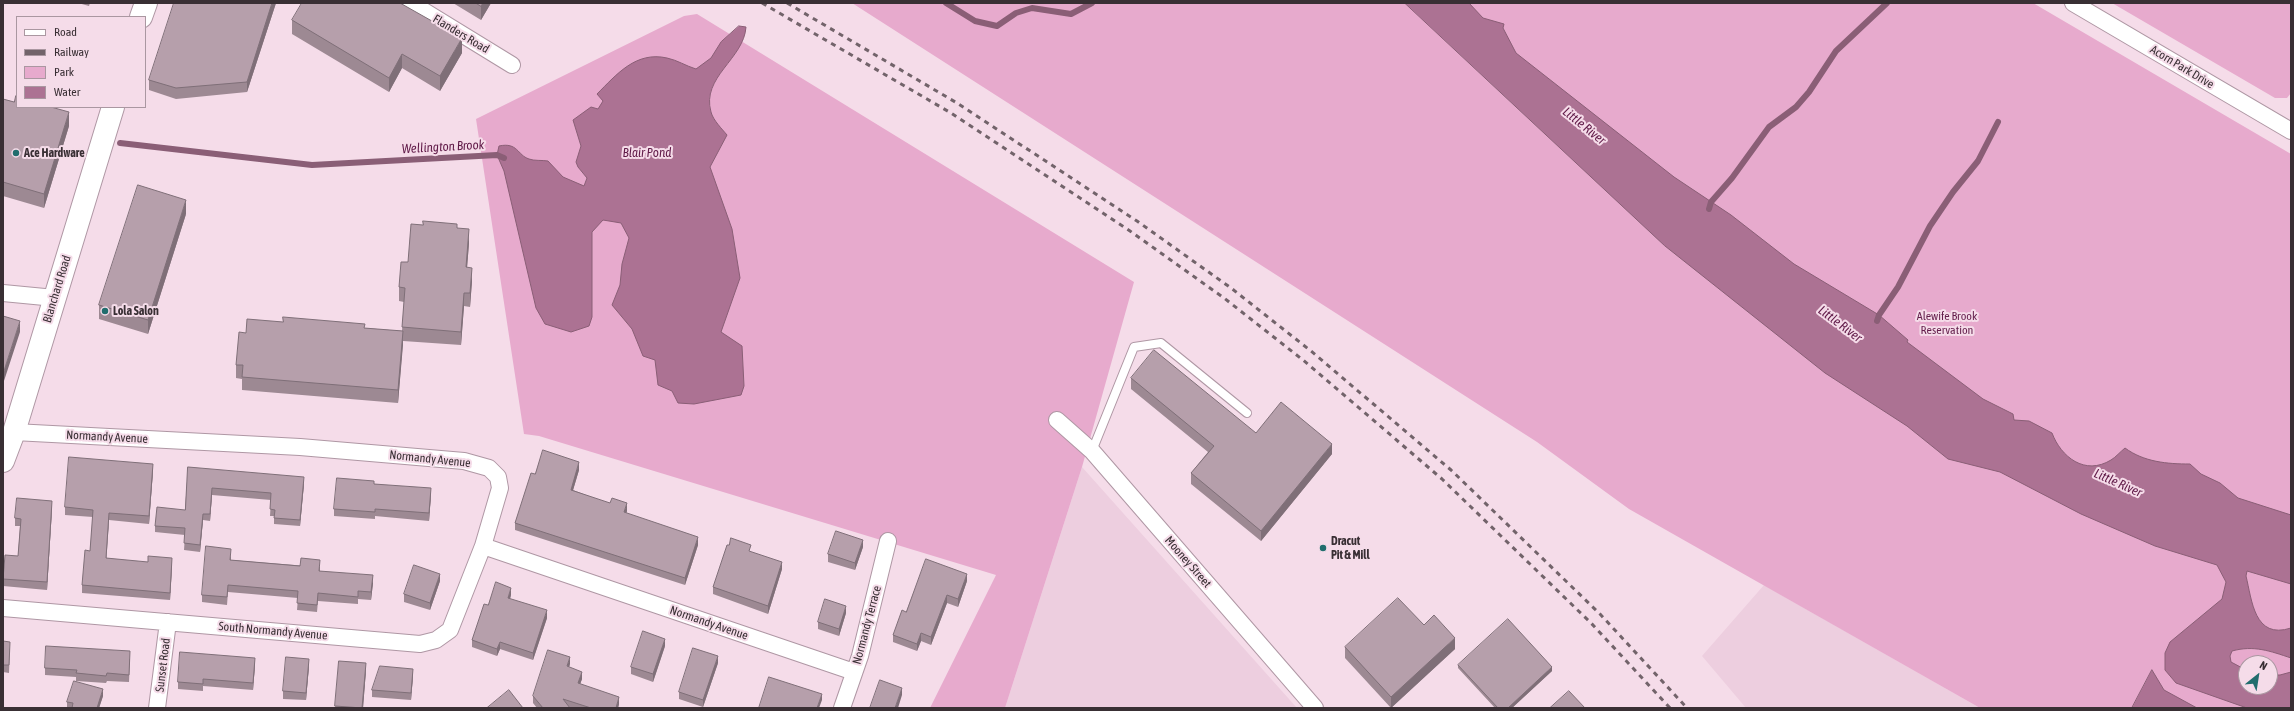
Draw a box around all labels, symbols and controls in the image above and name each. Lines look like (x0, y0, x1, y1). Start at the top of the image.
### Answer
street label: Flanders Road (430, 12, 492, 56)
legend (16, 16, 146, 108)
text: Road (54, 25, 77, 39)
street label: Acorn Park Drive (2147, 42, 2217, 92)
text: Railway (54, 45, 89, 59)
text: Park (54, 65, 74, 79)
text: Water (54, 85, 80, 99)
water label: Little River (1559, 104, 1609, 148)
water label: Wellington Brook (401, 137, 485, 157)
water label: Blair Pond (623, 145, 671, 161)
place label: Ace Hardware (24, 146, 85, 160)
marker: Ace Hardware (11, 148, 21, 158)
street label: Blanchard Road (40, 253, 74, 325)
water label: Little River (1815, 302, 1865, 346)
place label: Lola Salon (113, 304, 159, 318)
marker: Lola Salon (100, 306, 110, 316)
park label: Alewife Brook Reservation (1917, 309, 1977, 337)
street label: Normandy Avenue (66, 428, 148, 446)
street label: Normandy Avenue (389, 448, 471, 470)
water label: Little River (2092, 466, 2144, 500)
street label: Mooney Street (1162, 533, 1214, 591)
place label: Dracut Pit & Mill (1331, 534, 1370, 562)
marker: Dracut Pit & Mill (1318, 543, 1328, 553)
street label: Normandy Terrace (850, 584, 884, 666)
street label: Normandy Avenue (668, 603, 750, 643)
street label: South Normandy Avenue (218, 619, 328, 643)
street label: Sunset Road (153, 637, 173, 693)
north arrow (2238, 655, 2278, 695)
text: N (2258, 659, 2269, 672)

